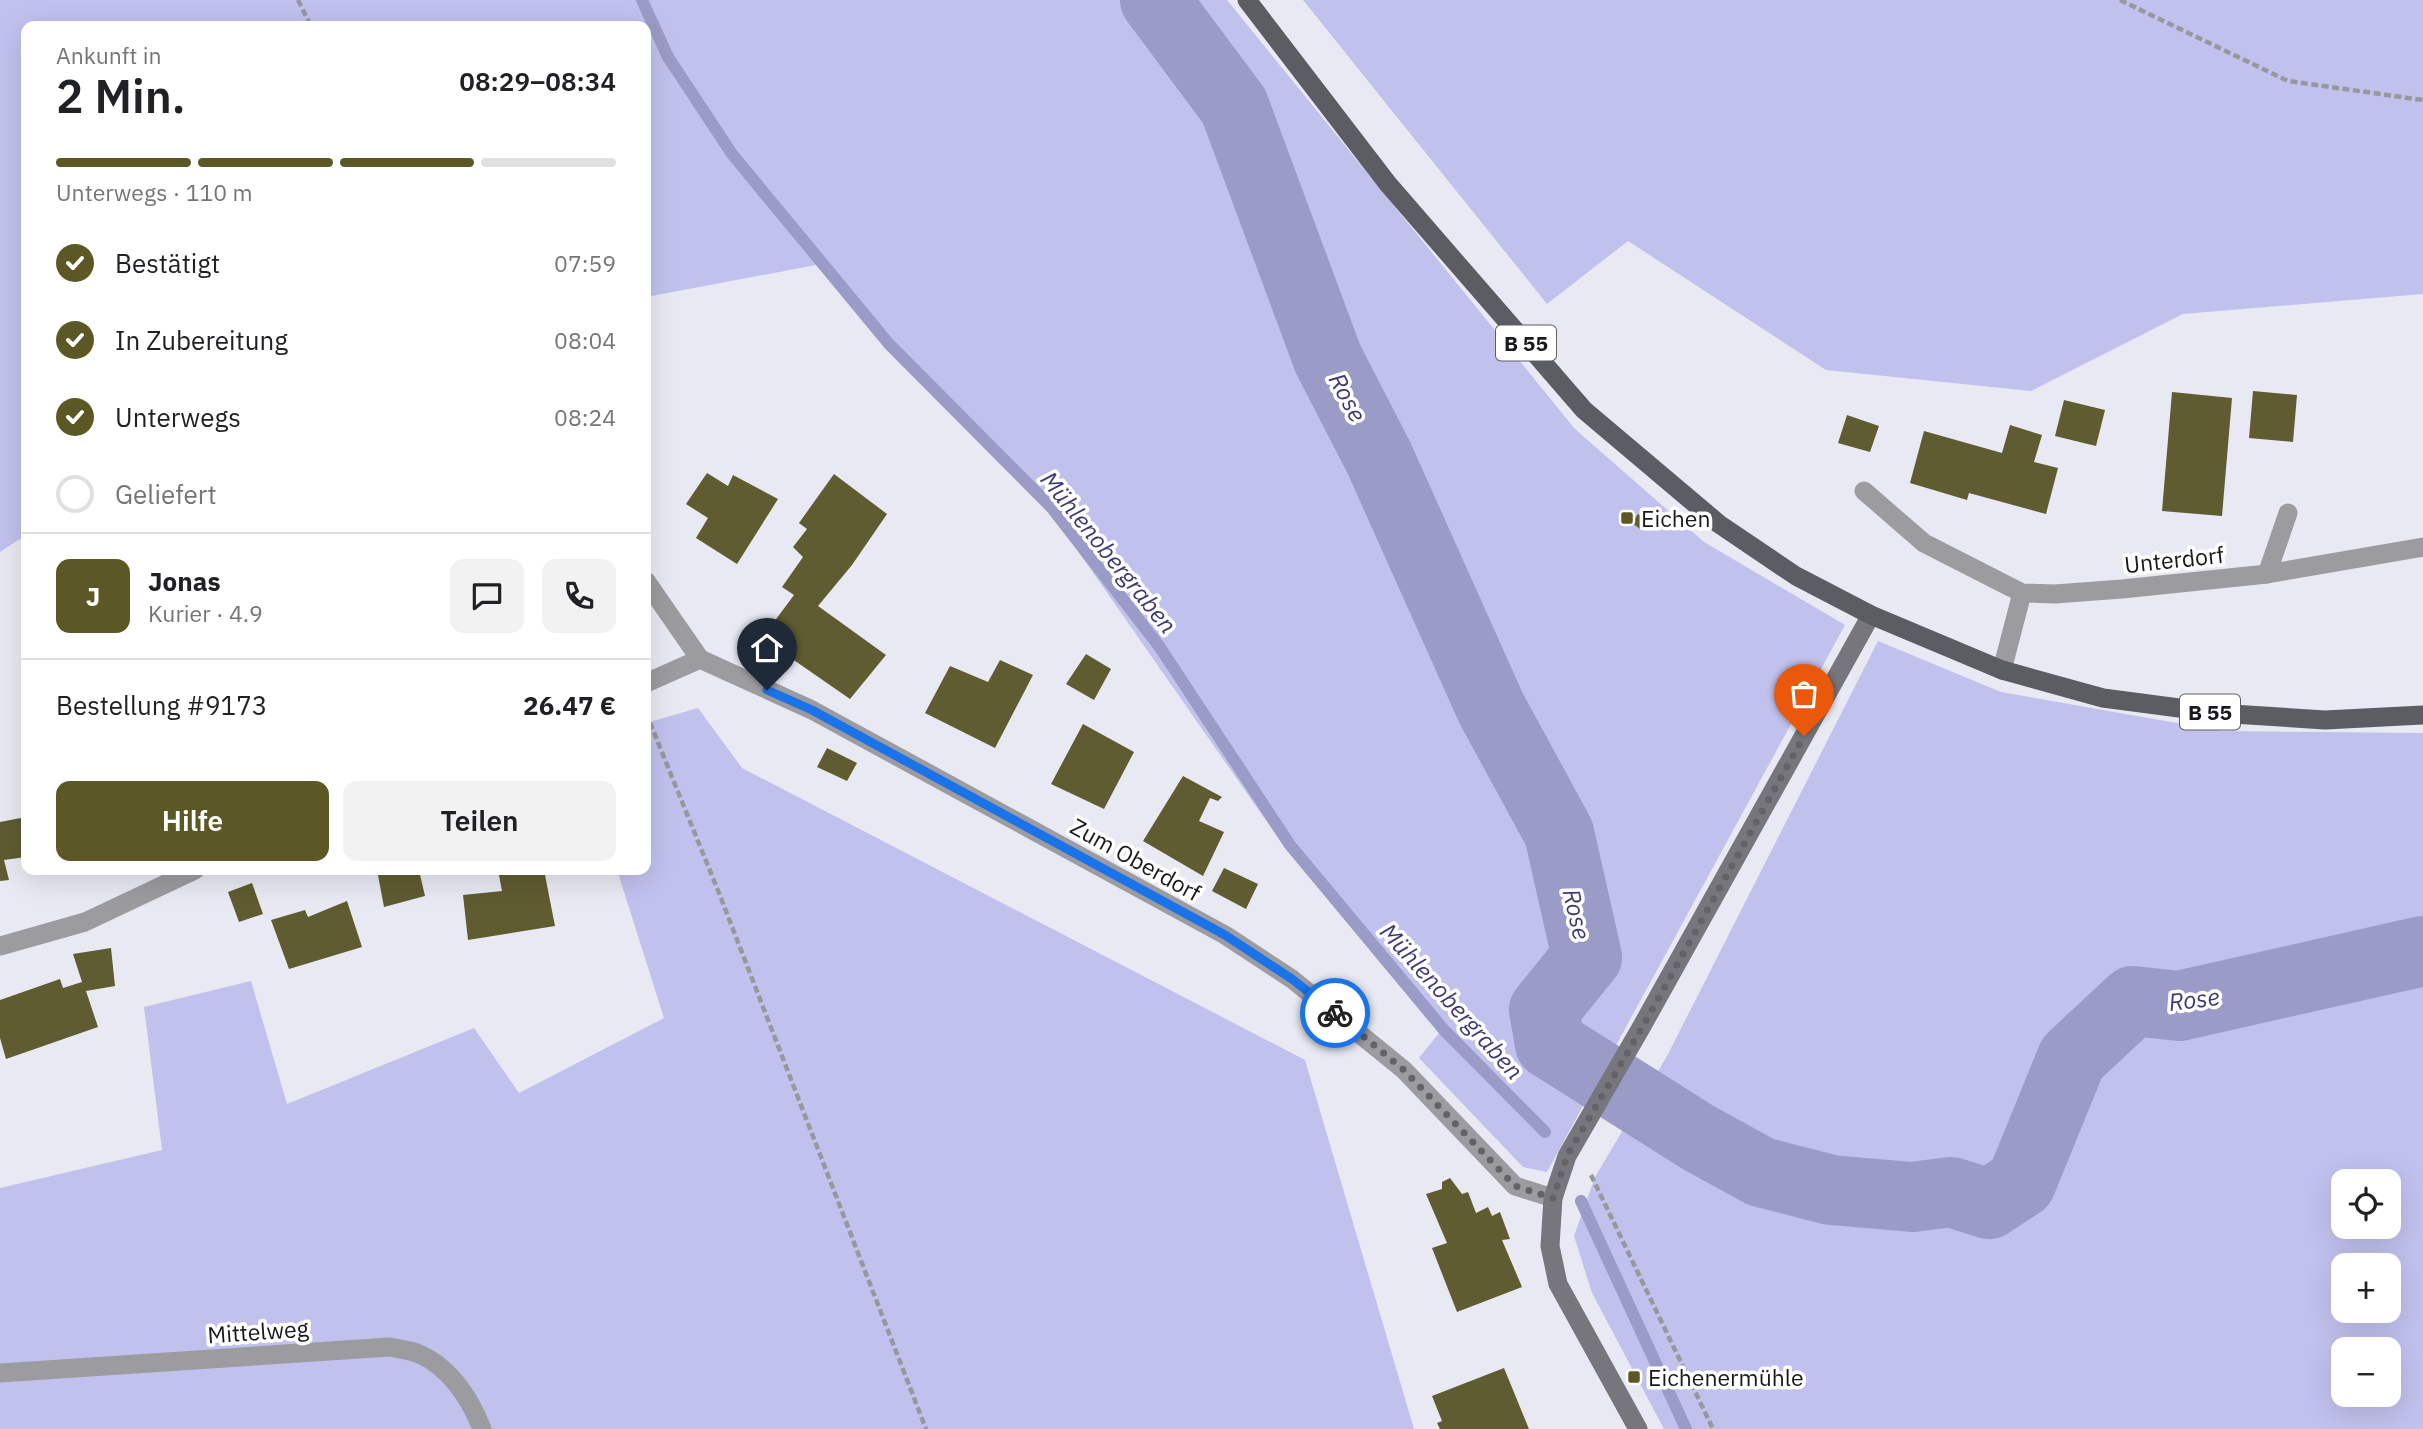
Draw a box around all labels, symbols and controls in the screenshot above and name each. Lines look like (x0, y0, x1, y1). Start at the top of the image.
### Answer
text: Ankunft in (56, 40, 162, 70)
text: 08:29–08:34 (459, 64, 616, 98)
text: 2 Min. (56, 66, 186, 126)
text: Unterwegs · 110 m (56, 177, 253, 207)
icon: check (56, 244, 94, 282)
text: Bestätigt (115, 246, 220, 280)
text: 07:59 (554, 248, 616, 278)
icon: check (56, 321, 94, 359)
text: In Zubereitung (115, 323, 288, 357)
text: 08:04 (554, 325, 616, 355)
road number: B 55 (1496, 326, 1556, 360)
water label: Rose (1322, 367, 1374, 427)
icon: check (56, 398, 94, 436)
text: Unterwegs (115, 400, 241, 434)
text: 08:24 (554, 402, 616, 432)
water label: Mühlenobergraben (1034, 464, 1184, 640)
text: Geliefert (115, 477, 217, 511)
place label: Eichen (1641, 503, 1710, 533)
marker: Eichen (1619, 510, 1635, 526)
street label: Unterdorf (2123, 539, 2225, 579)
button: chat (450, 559, 524, 633)
button: phone (542, 559, 616, 633)
text: Jonas (148, 564, 221, 598)
text: J (86, 579, 100, 613)
text: Kurier · 4.9 (148, 598, 263, 628)
pin (737, 618, 797, 690)
icon: home (748, 629, 786, 667)
pin (1774, 664, 1834, 736)
icon: bag (1785, 675, 1823, 713)
text: Bestellung #9173 (56, 688, 267, 722)
text: 26.47 € (523, 688, 616, 722)
road number: B 55 (2180, 694, 2240, 730)
button: Hilfe (56, 781, 329, 861)
button: Teilen (343, 781, 616, 861)
street label: Zum Oberdorf (1066, 811, 1206, 907)
water label: Rose (1556, 886, 1598, 942)
water label: Mühlenobergraben (1373, 916, 1531, 1086)
courier (1300, 978, 1370, 1048)
water label: Rose (2167, 980, 2221, 1018)
icon: bike (1316, 994, 1354, 1032)
map controls (2331, 1169, 2401, 1407)
button: locate (2331, 1169, 2401, 1239)
button: + (2331, 1253, 2401, 1323)
street label: Mittelweg (206, 1313, 310, 1349)
button: − (2331, 1337, 2401, 1407)
place label: Eichenermühle (1648, 1362, 1804, 1392)
marker: Eichenermühle (1626, 1369, 1642, 1385)

